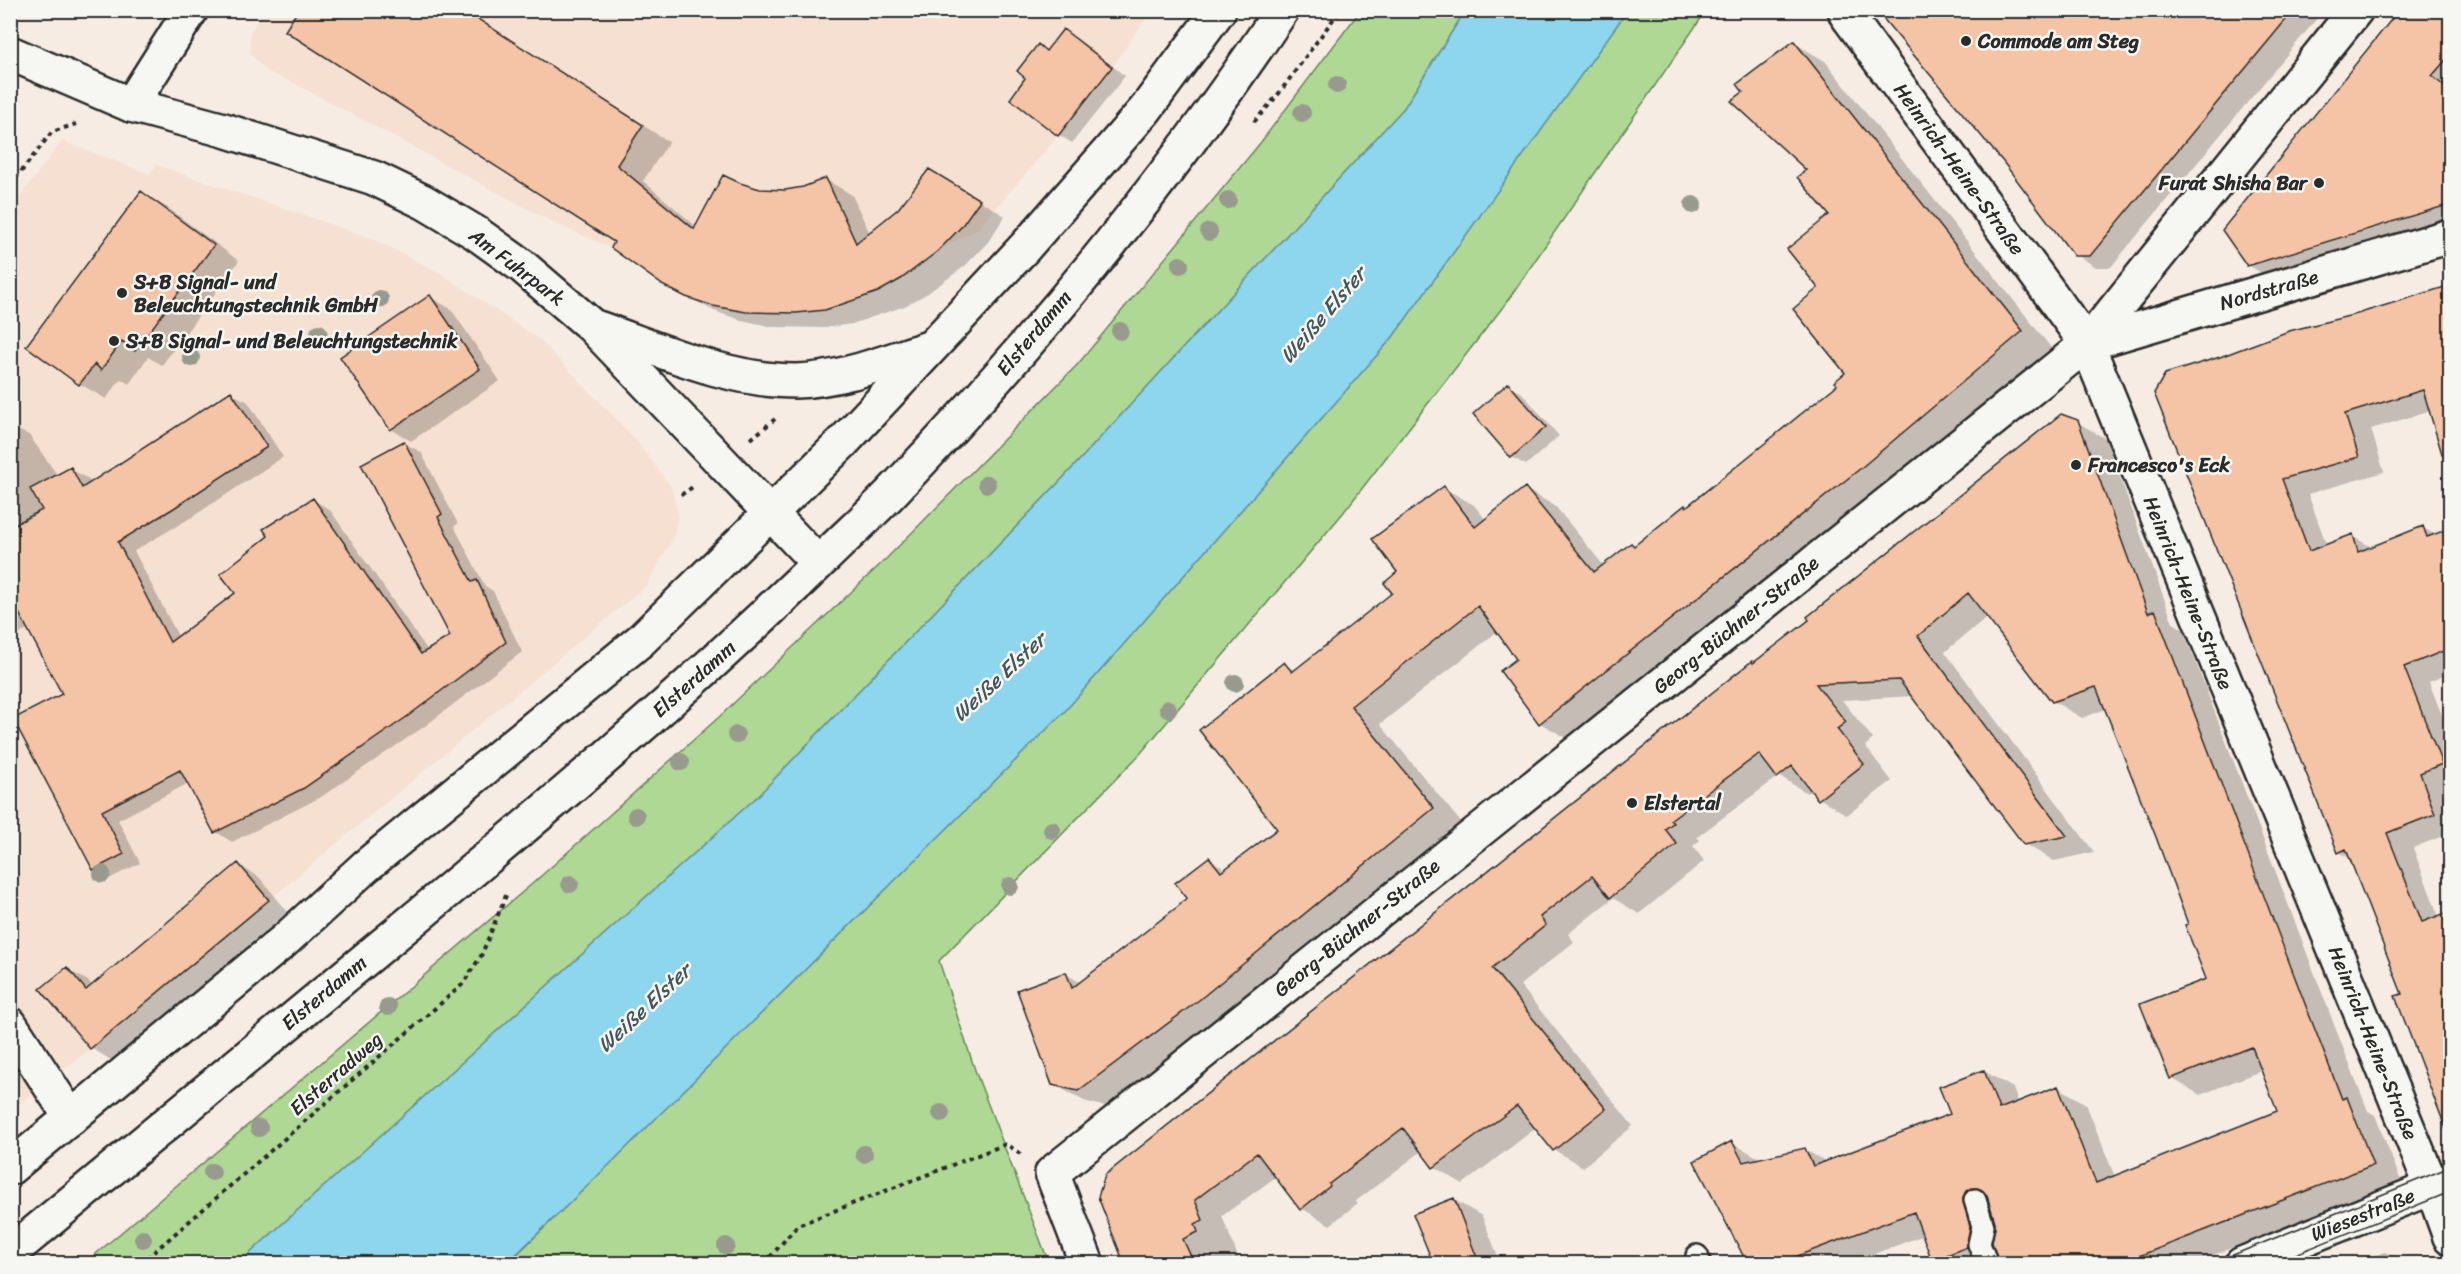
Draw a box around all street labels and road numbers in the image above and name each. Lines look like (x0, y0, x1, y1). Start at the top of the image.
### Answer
street label: Heinrich-Heine-Straße (1884, 75, 2034, 263)
street label: Am Fuhrpark (460, 218, 573, 315)
street label: Nordstraße (2215, 259, 2323, 321)
street label: Elsterdamm (987, 282, 1081, 384)
street label: Heinrich-Heine-Straße (2133, 491, 2243, 695)
street label: Georg-Büchner-Straße (1645, 546, 1827, 703)
street label: Elsterdamm (644, 631, 744, 727)
street label: Georg-Büchner-Straße (1266, 849, 1448, 1006)
street label: Heinrich-Heine-Straße (2318, 941, 2428, 1145)
street label: Elsterdamm (273, 946, 375, 1040)
street label: Elsterradweg (281, 1023, 391, 1125)
street label: Wiesestraße (2306, 1178, 2420, 1252)

